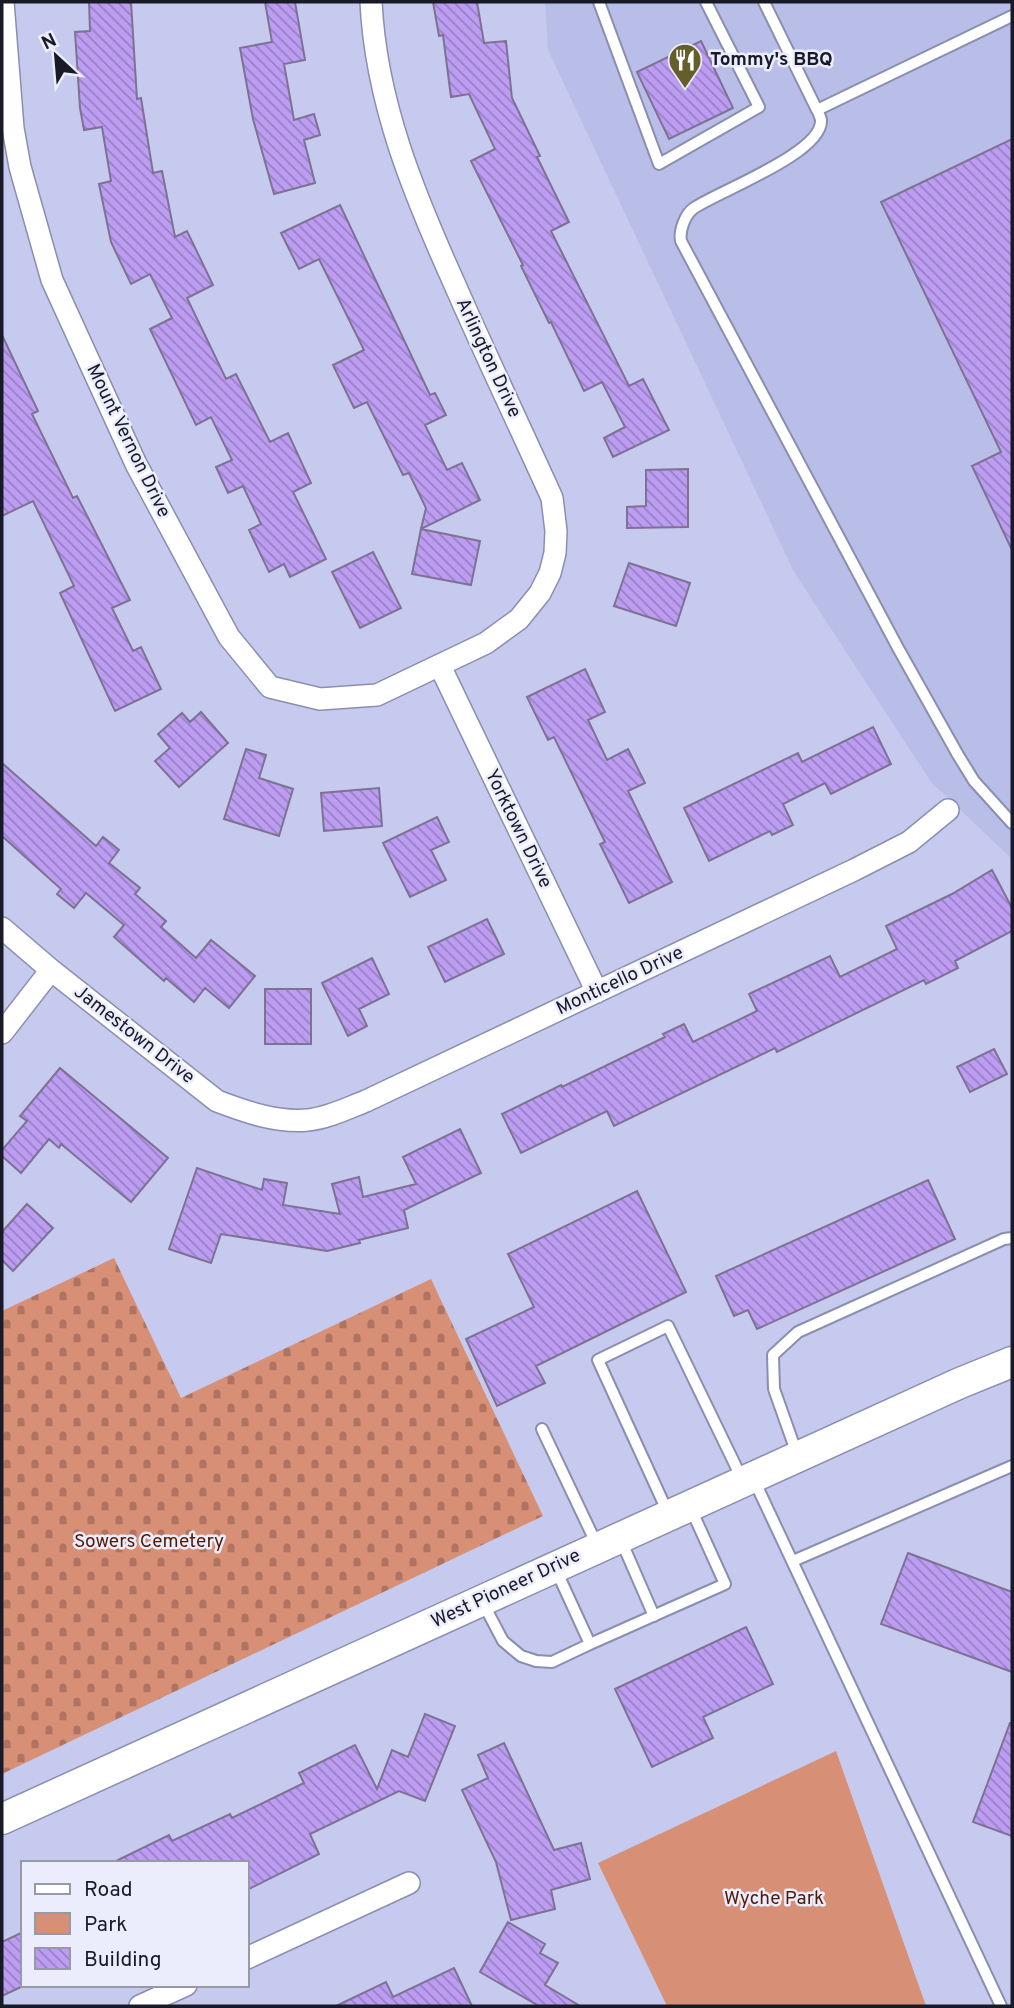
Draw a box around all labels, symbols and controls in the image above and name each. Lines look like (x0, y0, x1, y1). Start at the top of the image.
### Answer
north arrow (21, 21, 91, 91)
text: N (38, 29, 61, 56)
restaurant icon: Tommy's BBQ (666, 41, 704, 90)
place label: Tommy's BBQ (710, 48, 833, 72)
street label: Arlington Drive (450, 294, 526, 422)
street label: Mount Vernon Drive (80, 360, 176, 522)
street label: Yorktown Drive (479, 766, 557, 892)
street label: Monticello Drive (552, 941, 688, 1021)
street label: Jamestown Drive (69, 980, 199, 1090)
park label: Sowers Cemetery (74, 1530, 224, 1554)
street label: West Pioneer Drive (427, 1544, 585, 1634)
legend (21, 1861, 248, 1987)
text: Road (84, 1877, 133, 1904)
park label: Wyche Park (724, 1887, 824, 1911)
text: Park (84, 1912, 127, 1939)
text: Building (84, 1947, 162, 1974)

